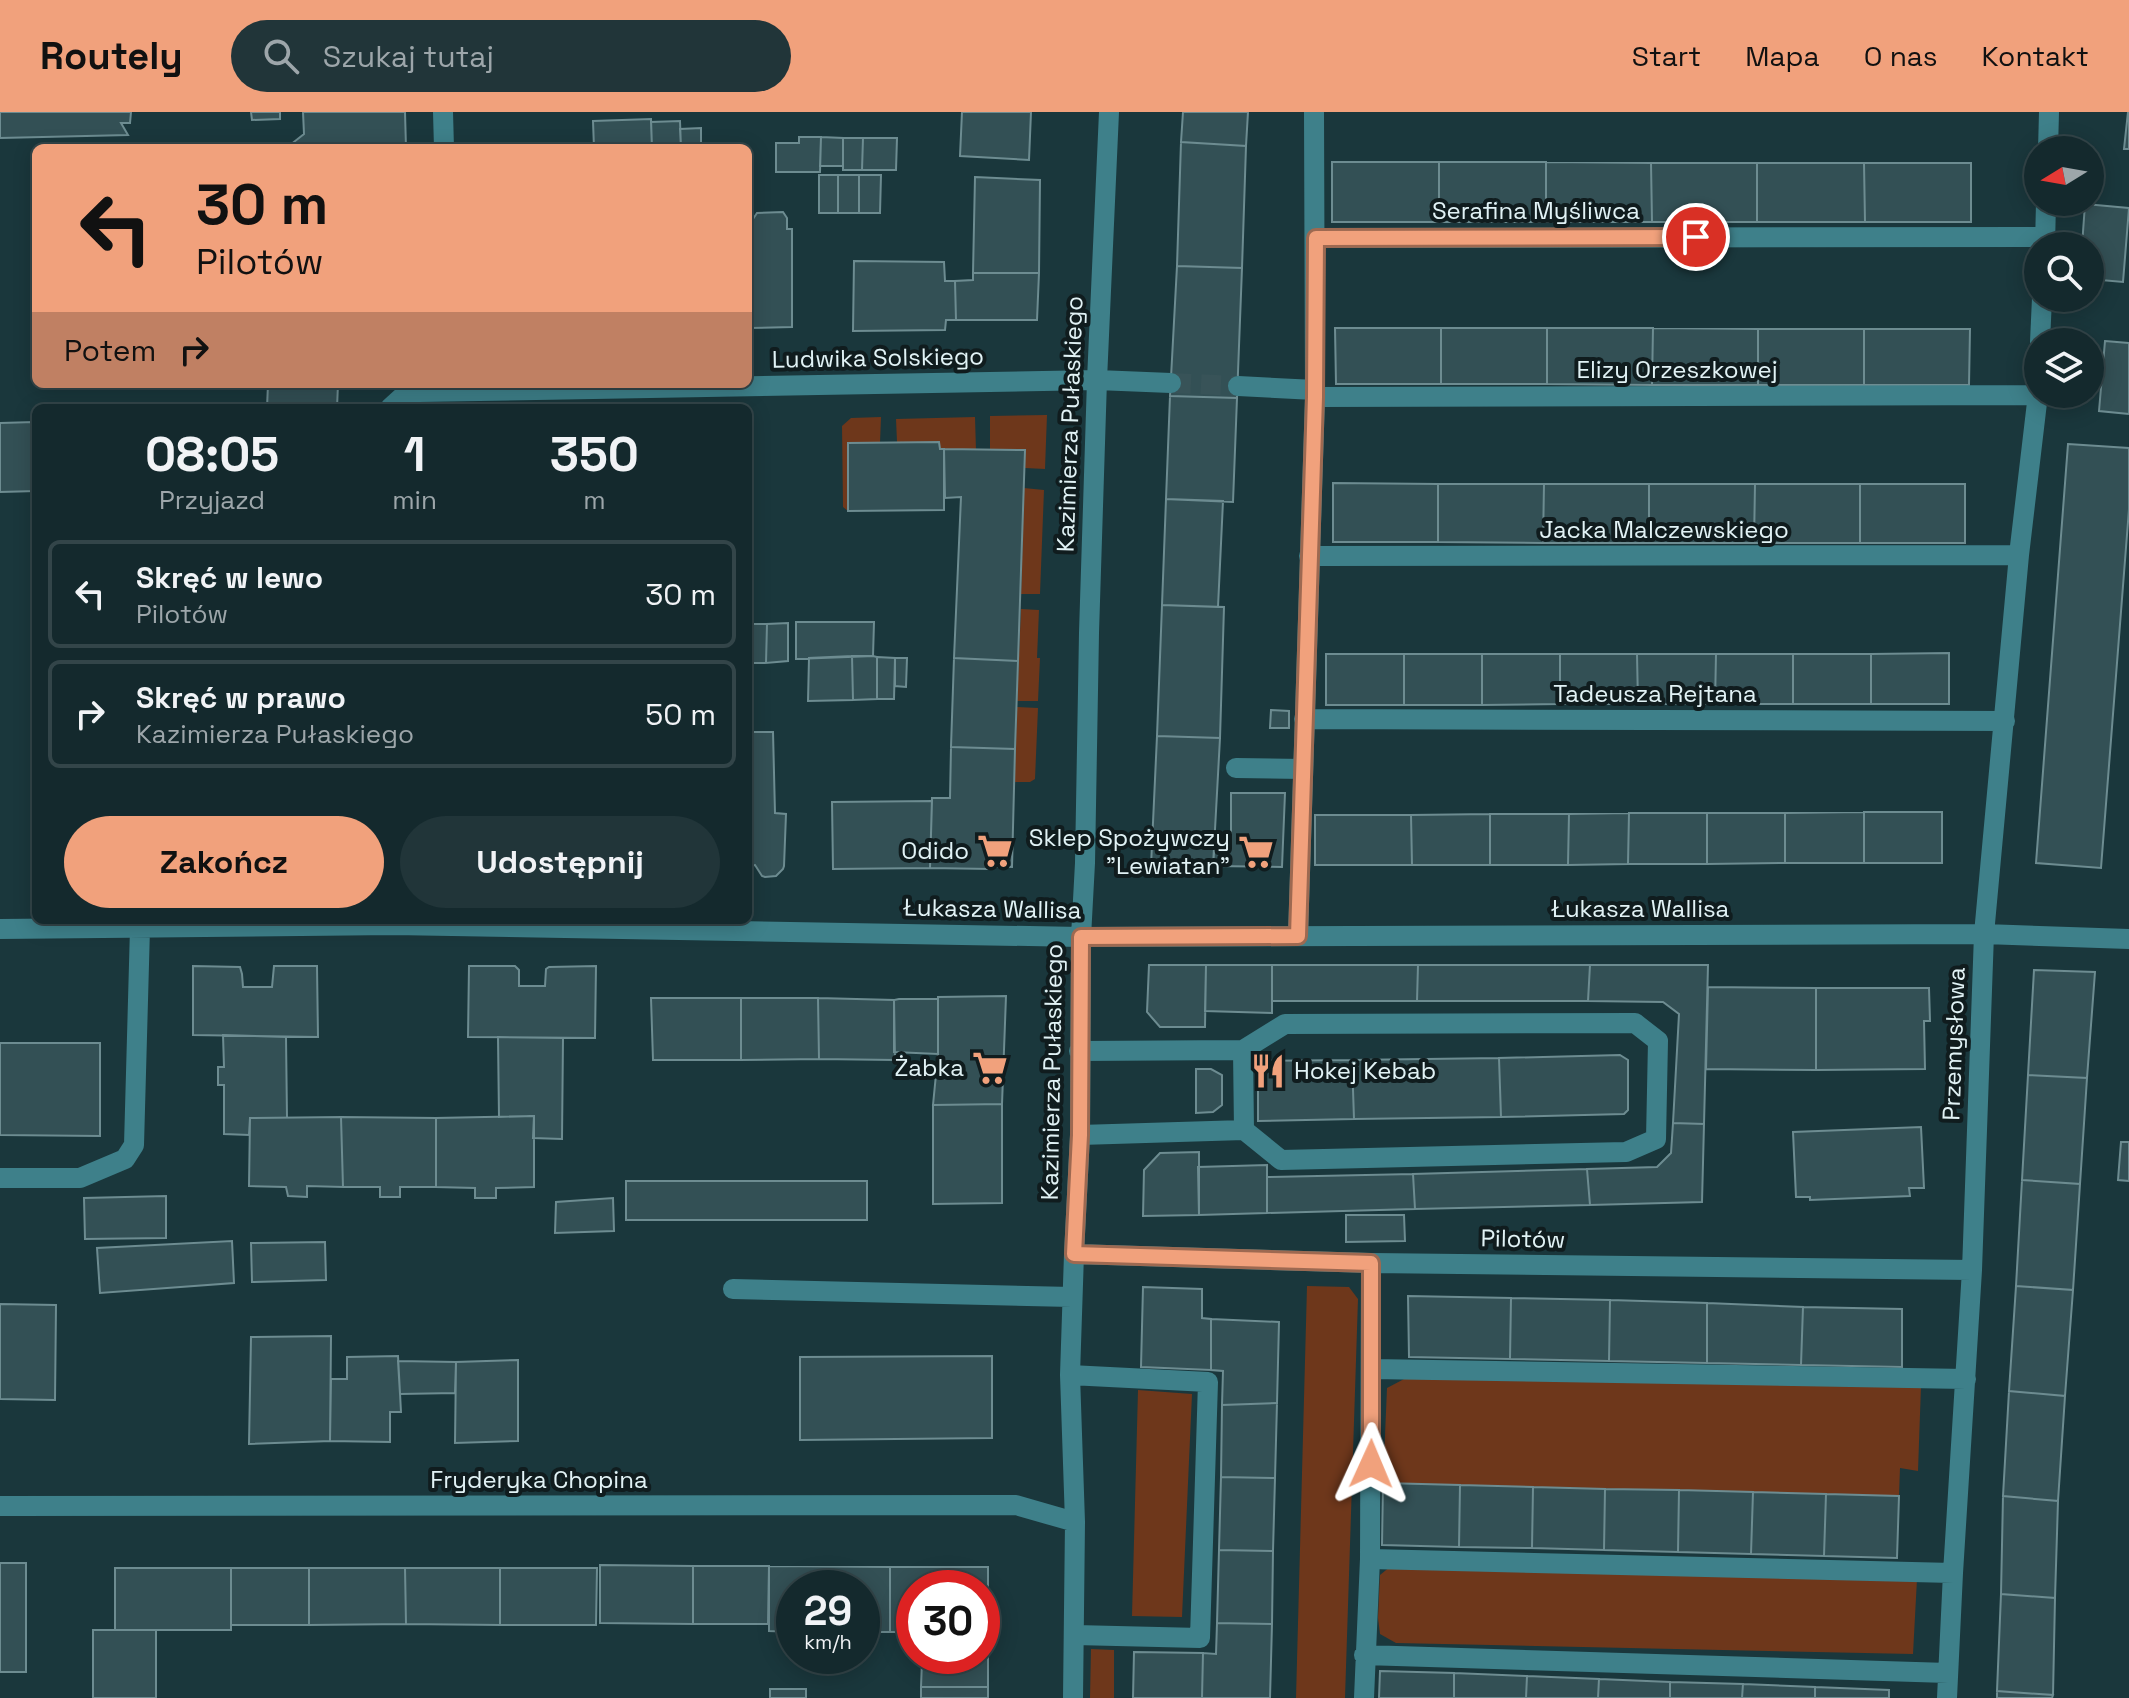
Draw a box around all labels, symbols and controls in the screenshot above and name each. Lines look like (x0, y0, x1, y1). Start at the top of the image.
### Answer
search box (231, 20, 791, 92)
text: Routely (40, 32, 183, 80)
icon: search (259, 34, 303, 78)
text: Szukaj tutaj (323, 37, 494, 76)
text: Start (1632, 38, 1701, 74)
text: Mapa (1745, 38, 1820, 74)
text: O nas (1864, 38, 1938, 74)
text: Kontakt (1982, 38, 2089, 74)
north arrow (2024, 136, 2104, 216)
map controls (2024, 136, 2104, 408)
text: 30 m (196, 169, 328, 240)
icon: left (64, 176, 168, 280)
street label: Serafina Myśliwca (1432, 195, 1640, 226)
pin (1662, 203, 1730, 271)
icon: arrive (1674, 215, 1718, 259)
button: search (2024, 232, 2104, 312)
text: Pilotów (196, 239, 323, 285)
street label: Kazimierza Pułaskiego (1050, 295, 1089, 553)
icon: right (172, 328, 216, 372)
button: layers (2024, 328, 2104, 408)
text: Potem (64, 331, 156, 370)
street label: Ludwika Solskiego (772, 340, 984, 375)
street label: Elizy Orzeszkowej (1576, 354, 1778, 385)
text: 08:05 (145, 424, 279, 485)
text: 1 (404, 424, 425, 485)
text: 350 (550, 424, 639, 485)
text: Przyjazd (159, 483, 265, 517)
text: min (392, 483, 437, 517)
text: m (583, 483, 606, 517)
street label: Jacka Malczewskiego (1539, 514, 1789, 545)
text: Skręć w lewo (136, 558, 323, 597)
icon: left (68, 572, 112, 616)
text: 30 m (645, 575, 716, 614)
text: Pilotów (136, 597, 228, 631)
text: Skręć w prawo (136, 678, 346, 717)
street label: Tadeusza Rejtana (1553, 678, 1757, 709)
icon: right (68, 692, 112, 736)
text: 50 m (645, 695, 716, 734)
text: Kazimierza Pułaskiego (136, 717, 414, 751)
button: Zakończ (64, 816, 384, 908)
button: Udostępnij (400, 816, 720, 908)
place label: Sklep Spożywczy "Lewiatan" (1029, 822, 1230, 881)
supermarket icon: Odido (976, 832, 1014, 870)
supermarket icon: Sklep Spożywczy "Lewiatan" (1237, 833, 1275, 871)
place label: Odido (901, 835, 969, 866)
street label: Łukasza Wallisa (902, 891, 1082, 926)
street label: Łukasza Wallisa (1551, 893, 1730, 924)
street label: Kazimierza Pułaskiego (1034, 943, 1069, 1201)
street label: Przemysłowa (1935, 966, 1972, 1121)
supermarket icon: Żabka (971, 1049, 1009, 1087)
place label: Żabka (894, 1052, 964, 1083)
restaurant icon: Hokej Kebab (1249, 1052, 1287, 1090)
place label: Hokej Kebab (1294, 1055, 1436, 1086)
street label: Pilotów (1480, 1222, 1566, 1255)
position arrow (1329, 1422, 1413, 1506)
street label: Fryderyka Chopina (430, 1464, 648, 1495)
speed limit sign: 30 (896, 1570, 1000, 1674)
text: 29 (804, 1586, 852, 1637)
text: km/h (804, 1629, 852, 1655)

